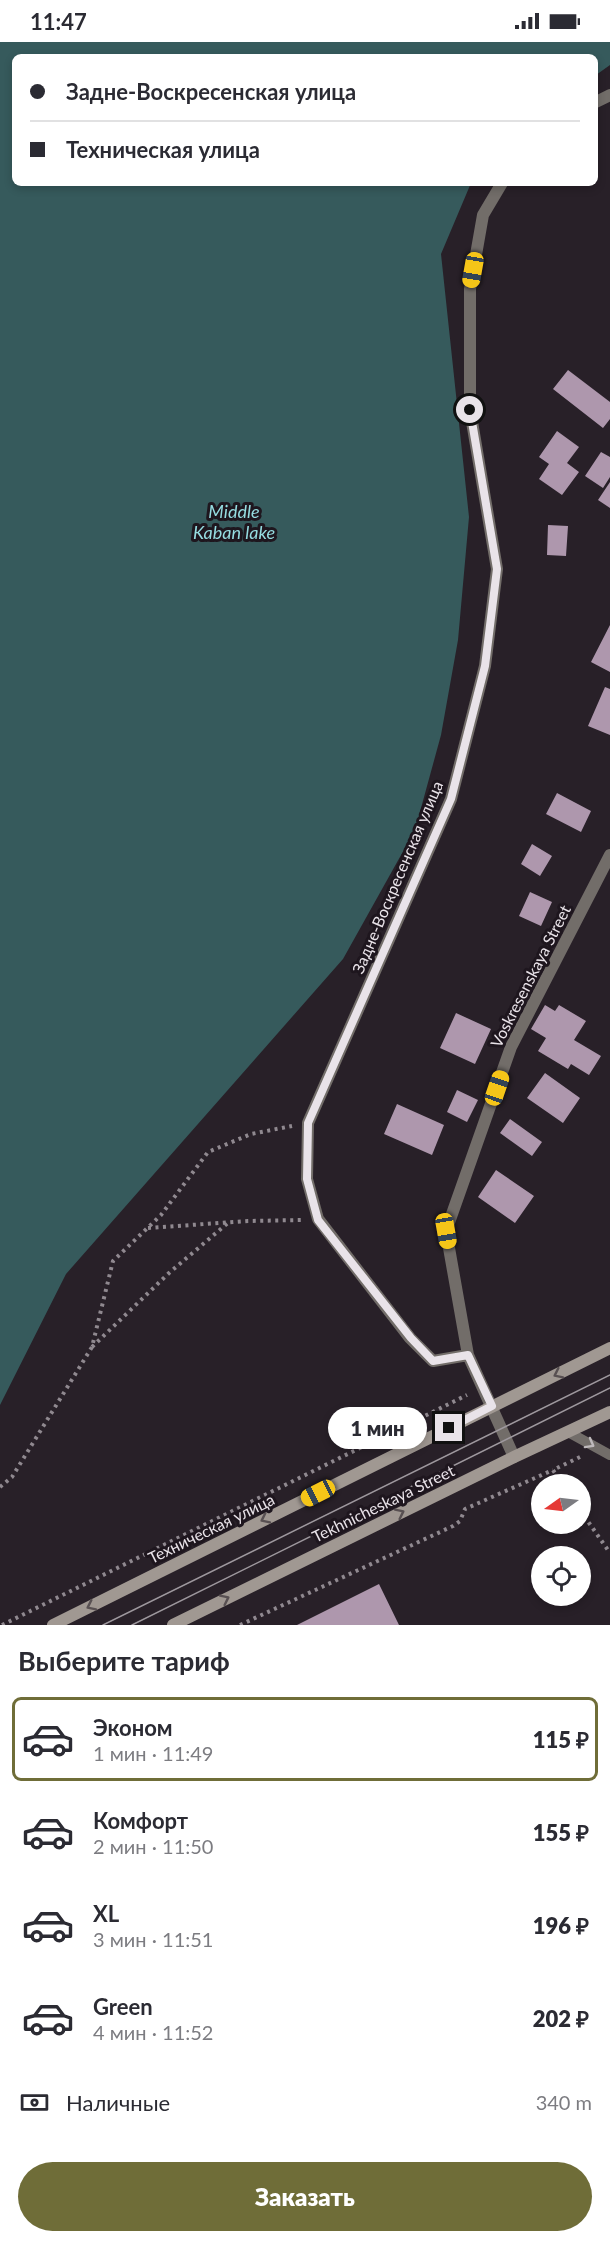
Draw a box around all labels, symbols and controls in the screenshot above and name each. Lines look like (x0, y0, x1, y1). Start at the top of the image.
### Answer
text: 11:47 (30, 8, 87, 35)
text: Задне-Воскресенская улица (66, 78, 356, 105)
text: Техническая улица (66, 136, 260, 163)
car (461, 251, 485, 289)
route start (456, 396, 483, 423)
water label: Middle Kaban lake (193, 500, 275, 543)
street label: Задне-Воскресенская улица (348, 778, 446, 976)
street label: Voskresenskaya Street (486, 901, 574, 1050)
car (483, 1068, 511, 1108)
car (434, 1212, 458, 1250)
one-way arrow (553, 1366, 564, 1378)
callout: 1 мин (329, 1407, 428, 1449)
route end (435, 1414, 462, 1441)
text: 1 мин (350, 1416, 405, 1440)
one-way arrow (583, 1437, 594, 1448)
street label: Tekhnicheskaya Street (309, 1460, 457, 1546)
north arrow (531, 1474, 591, 1534)
map controls (531, 1474, 591, 1606)
car (298, 1477, 338, 1509)
street label: Техническая улица (145, 1489, 277, 1567)
one-way arrow (394, 1508, 405, 1520)
one-way arrow (261, 1512, 272, 1523)
button: locate (531, 1546, 591, 1606)
one-way arrow (219, 1595, 230, 1606)
one-way arrow (86, 1599, 97, 1610)
text: Выберите тариф (18, 1644, 230, 1677)
icon: car (21, 1712, 75, 1766)
text: Эконом (93, 1714, 173, 1741)
text: 115 ₽ (533, 1726, 589, 1753)
text: 1 мин · 11:49 (93, 1741, 213, 1765)
icon: car (21, 1805, 75, 1859)
text: Комфорт (93, 1807, 188, 1834)
text: 155 ₽ (533, 1819, 589, 1846)
text: 2 мин · 11:50 (93, 1834, 213, 1858)
icon: car (21, 1898, 75, 1952)
text: XL (93, 1900, 119, 1927)
text: 196 ₽ (533, 1912, 589, 1939)
text: 3 мин · 11:51 (93, 1927, 213, 1951)
icon: car (21, 1991, 75, 2045)
text: Green (93, 1993, 153, 2020)
text: 202 ₽ (533, 2005, 589, 2032)
text: 4 мин · 11:52 (93, 2020, 213, 2044)
icon: cash (18, 2086, 51, 2119)
text: Наличные (66, 2089, 170, 2116)
text: 340 m (536, 2090, 592, 2114)
button: Заказать (18, 2162, 592, 2231)

